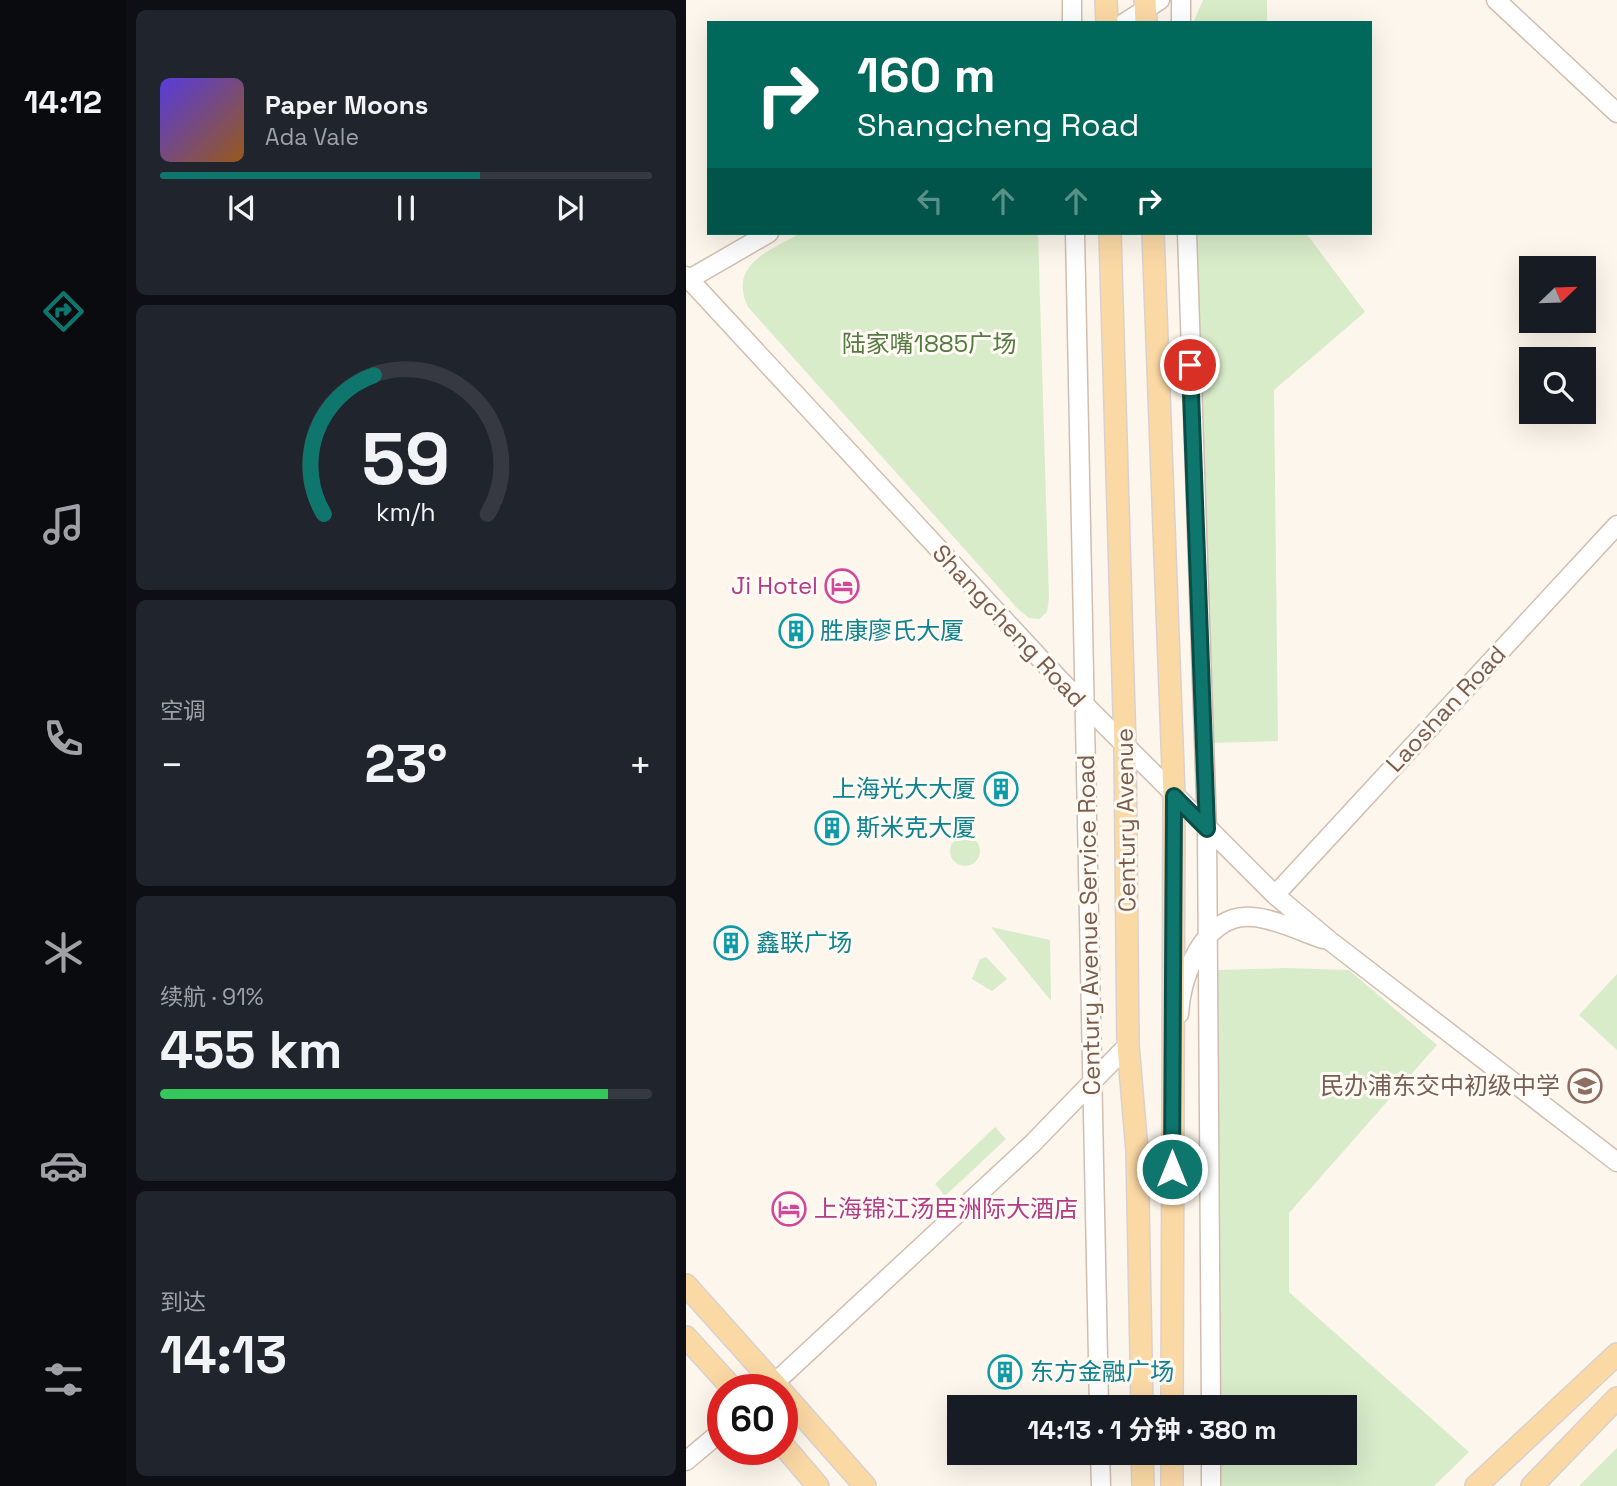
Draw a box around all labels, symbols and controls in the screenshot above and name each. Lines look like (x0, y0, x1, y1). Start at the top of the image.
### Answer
text: 160 m (857, 44, 995, 106)
icon: right (742, 49, 833, 140)
text: 14:12 (24, 82, 102, 122)
text: Paper Moons (265, 88, 428, 122)
text: Shangcheng Road (857, 105, 1139, 145)
text: Ada Vale (265, 122, 359, 152)
icon: left (911, 182, 949, 220)
icon: ahead (984, 182, 1022, 220)
icon: ahead (1057, 182, 1095, 220)
icon: right (1130, 182, 1168, 220)
icon: previous (223, 189, 261, 227)
icon: pause (387, 189, 425, 227)
icon: next (551, 189, 589, 227)
north arrow (1519, 256, 1596, 332)
map controls (1519, 256, 1596, 424)
icon: directions (39, 287, 88, 336)
park label: 陆家嘴1885广场 (842, 328, 1016, 359)
pin (1160, 335, 1220, 395)
icon: arrive (1171, 346, 1209, 384)
button: search (1519, 347, 1596, 424)
text: 59 (362, 412, 450, 505)
text: km/h (376, 496, 436, 528)
icon: music (39, 500, 88, 549)
street label: Shangcheng Road (926, 538, 1093, 714)
hotel icon: Ji Hotel (823, 567, 861, 605)
place label: Ji Hotel (731, 570, 818, 601)
building icon: 胜康廖氏大厦 (777, 612, 815, 650)
place label: 胜康廖氏大厦 (820, 615, 964, 646)
street label: Laoshan Road (1379, 639, 1512, 779)
text: 空调 (160, 696, 206, 726)
icon: phone (39, 714, 88, 763)
street label: Century Avenue (1108, 728, 1143, 912)
text: 23° (365, 731, 448, 797)
text: − (160, 741, 184, 789)
text: + (628, 741, 652, 789)
street label: Century Avenue Service Road (1070, 754, 1107, 1096)
building icon: 上海光大大厦 (982, 770, 1020, 808)
place label: 上海光大大厦 (832, 773, 976, 804)
building icon: 斯米克大厦 (813, 809, 851, 847)
place label: 斯米克大厦 (856, 812, 976, 843)
building icon: 鑫联广场 (712, 924, 750, 962)
place label: 鑫联广场 (756, 927, 852, 958)
icon: climate (39, 928, 88, 977)
text: 续航 · 91% (160, 982, 264, 1012)
text: 455 km (160, 1017, 342, 1083)
school or university icon: 民办浦东交中初级中学 (1566, 1067, 1604, 1105)
place label: 民办浦东交中初级中学 (1320, 1070, 1560, 1101)
position arrow (1135, 1132, 1209, 1206)
icon: car (39, 1141, 88, 1190)
hotel icon: 上海锦江汤臣洲际大酒店 (770, 1190, 808, 1228)
place label: 上海锦江汤臣洲际大酒店 (814, 1193, 1078, 1224)
text: 到达 (160, 1287, 206, 1317)
text: 14:13 (160, 1322, 287, 1388)
building icon: 东方金融广场 (986, 1353, 1024, 1391)
icon: filters (39, 1355, 88, 1404)
place label: 东方金融广场 (1030, 1356, 1174, 1387)
speed limit sign: 60 (707, 1374, 798, 1465)
text: 14:13 · 1 分钟 · 380 m (1028, 1413, 1276, 1447)

